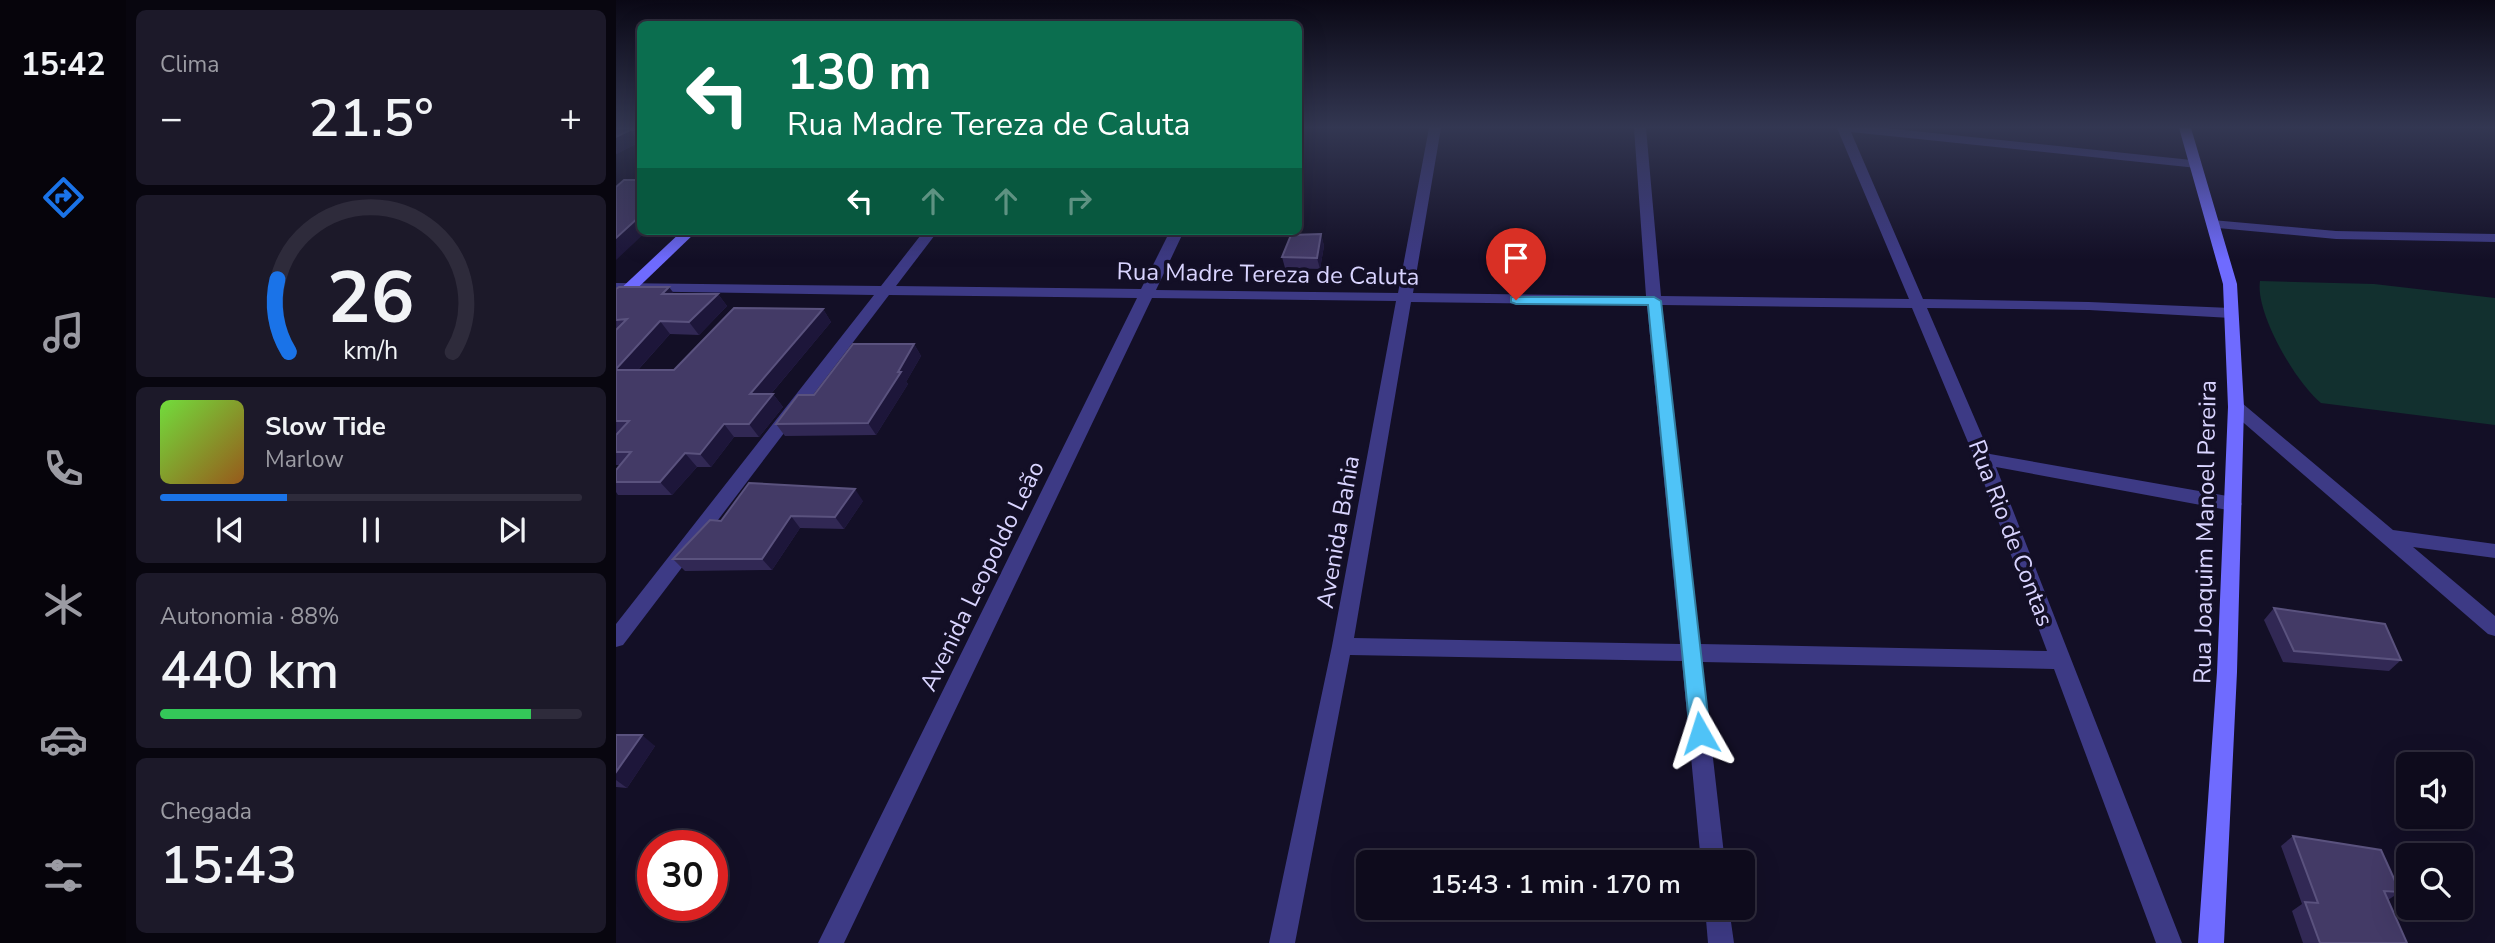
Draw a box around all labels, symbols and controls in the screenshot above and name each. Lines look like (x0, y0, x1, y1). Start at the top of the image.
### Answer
text: 130 m (787, 39, 931, 106)
text: 15:42 (21, 43, 105, 86)
text: Clima (160, 49, 220, 80)
icon: left (672, 49, 763, 140)
text: 21.5° (308, 83, 434, 154)
text: − (160, 93, 183, 144)
text: + (559, 93, 582, 144)
text: Rua Madre Tereza de Caluta (787, 103, 1190, 146)
icon: directions (39, 173, 88, 222)
icon: left (841, 182, 879, 220)
icon: ahead (914, 182, 952, 220)
icon: ahead (987, 182, 1025, 220)
icon: right (1060, 182, 1098, 220)
pin (1486, 228, 1546, 300)
icon: arrive (1497, 239, 1535, 277)
text: 26 (327, 249, 415, 349)
street label: Rua Madre Tereza de Caluta (1116, 255, 1420, 293)
icon: music (39, 308, 88, 357)
text: km/h (343, 334, 399, 368)
street label: Rua Joaquim Manoel Pereira (2186, 380, 2224, 684)
text: Slow Tide (265, 409, 386, 444)
street label: Rua Rio de Contas (1961, 435, 2061, 631)
icon: phone (39, 444, 88, 493)
text: Marlow (265, 444, 344, 475)
street label: Avenida Bahia (1309, 453, 1367, 611)
street label: Avenida Leopoldo Leão (912, 456, 1052, 696)
icon: previous (211, 511, 249, 549)
icon: pause (352, 511, 390, 549)
icon: next (493, 511, 531, 549)
icon: climate (39, 580, 88, 629)
text: Autonomia · 88% (160, 601, 340, 632)
text: 440 km (160, 635, 339, 706)
position arrow (1663, 696, 1737, 770)
icon: car (39, 715, 88, 764)
map controls (2396, 752, 2473, 920)
button: sound (2396, 752, 2473, 829)
text: Chegada (160, 796, 252, 827)
text: 15:43 (160, 830, 297, 901)
speed limit sign: 30 (637, 830, 728, 921)
button: search (2396, 843, 2473, 920)
icon: filters (39, 851, 88, 900)
text: 15:43 · 1 min · 170 m (1430, 867, 1681, 902)

